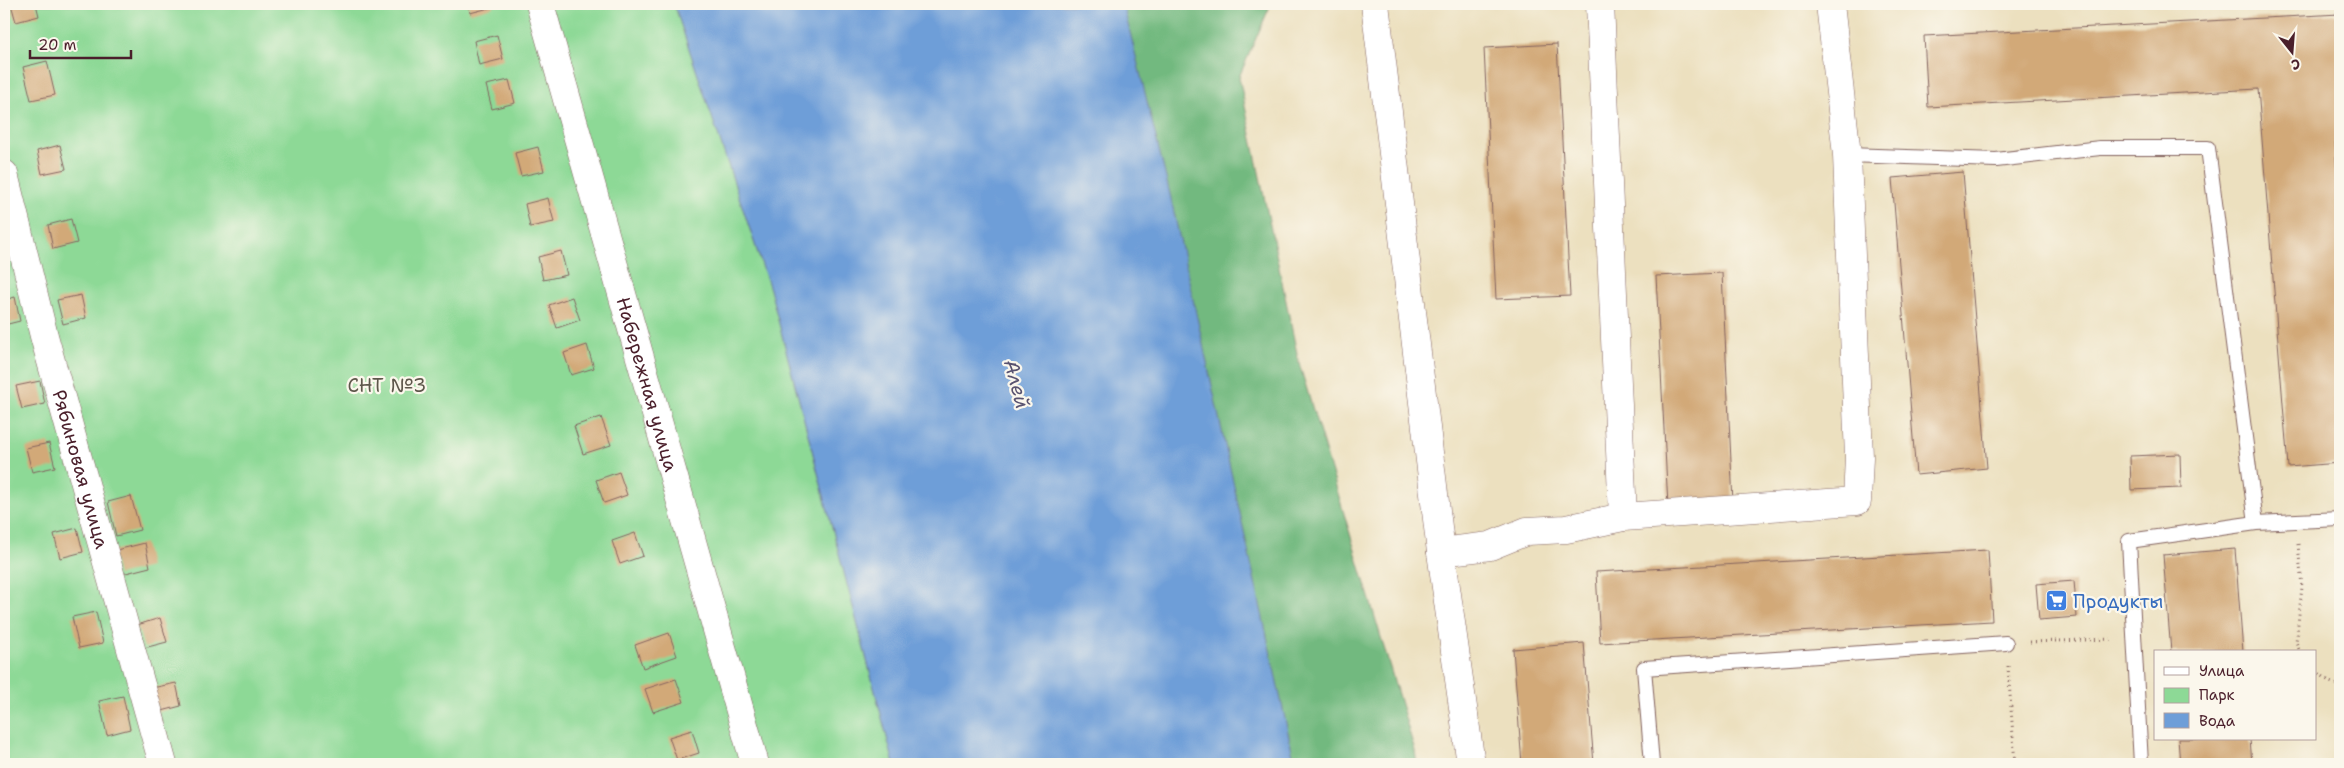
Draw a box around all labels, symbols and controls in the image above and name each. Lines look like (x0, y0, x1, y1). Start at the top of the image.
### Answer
scale bar (30, 28, 131, 60)
north arrow (2266, 28, 2316, 78)
text: 20 m (38, 35, 77, 55)
text: С (2289, 55, 2303, 74)
street label: Набережная улица (610, 294, 684, 475)
water label: Алей (998, 357, 1036, 411)
park label: СНТ №3 (348, 373, 426, 398)
street label: Рябиновая улица (47, 387, 115, 552)
supermarket icon: Продукты (2045, 589, 2069, 613)
place label: Продукты (2073, 589, 2163, 614)
legend (2154, 650, 2316, 740)
text: Улица (2199, 661, 2245, 681)
text: Парк (2199, 685, 2235, 705)
text: Вода (2199, 711, 2236, 731)

